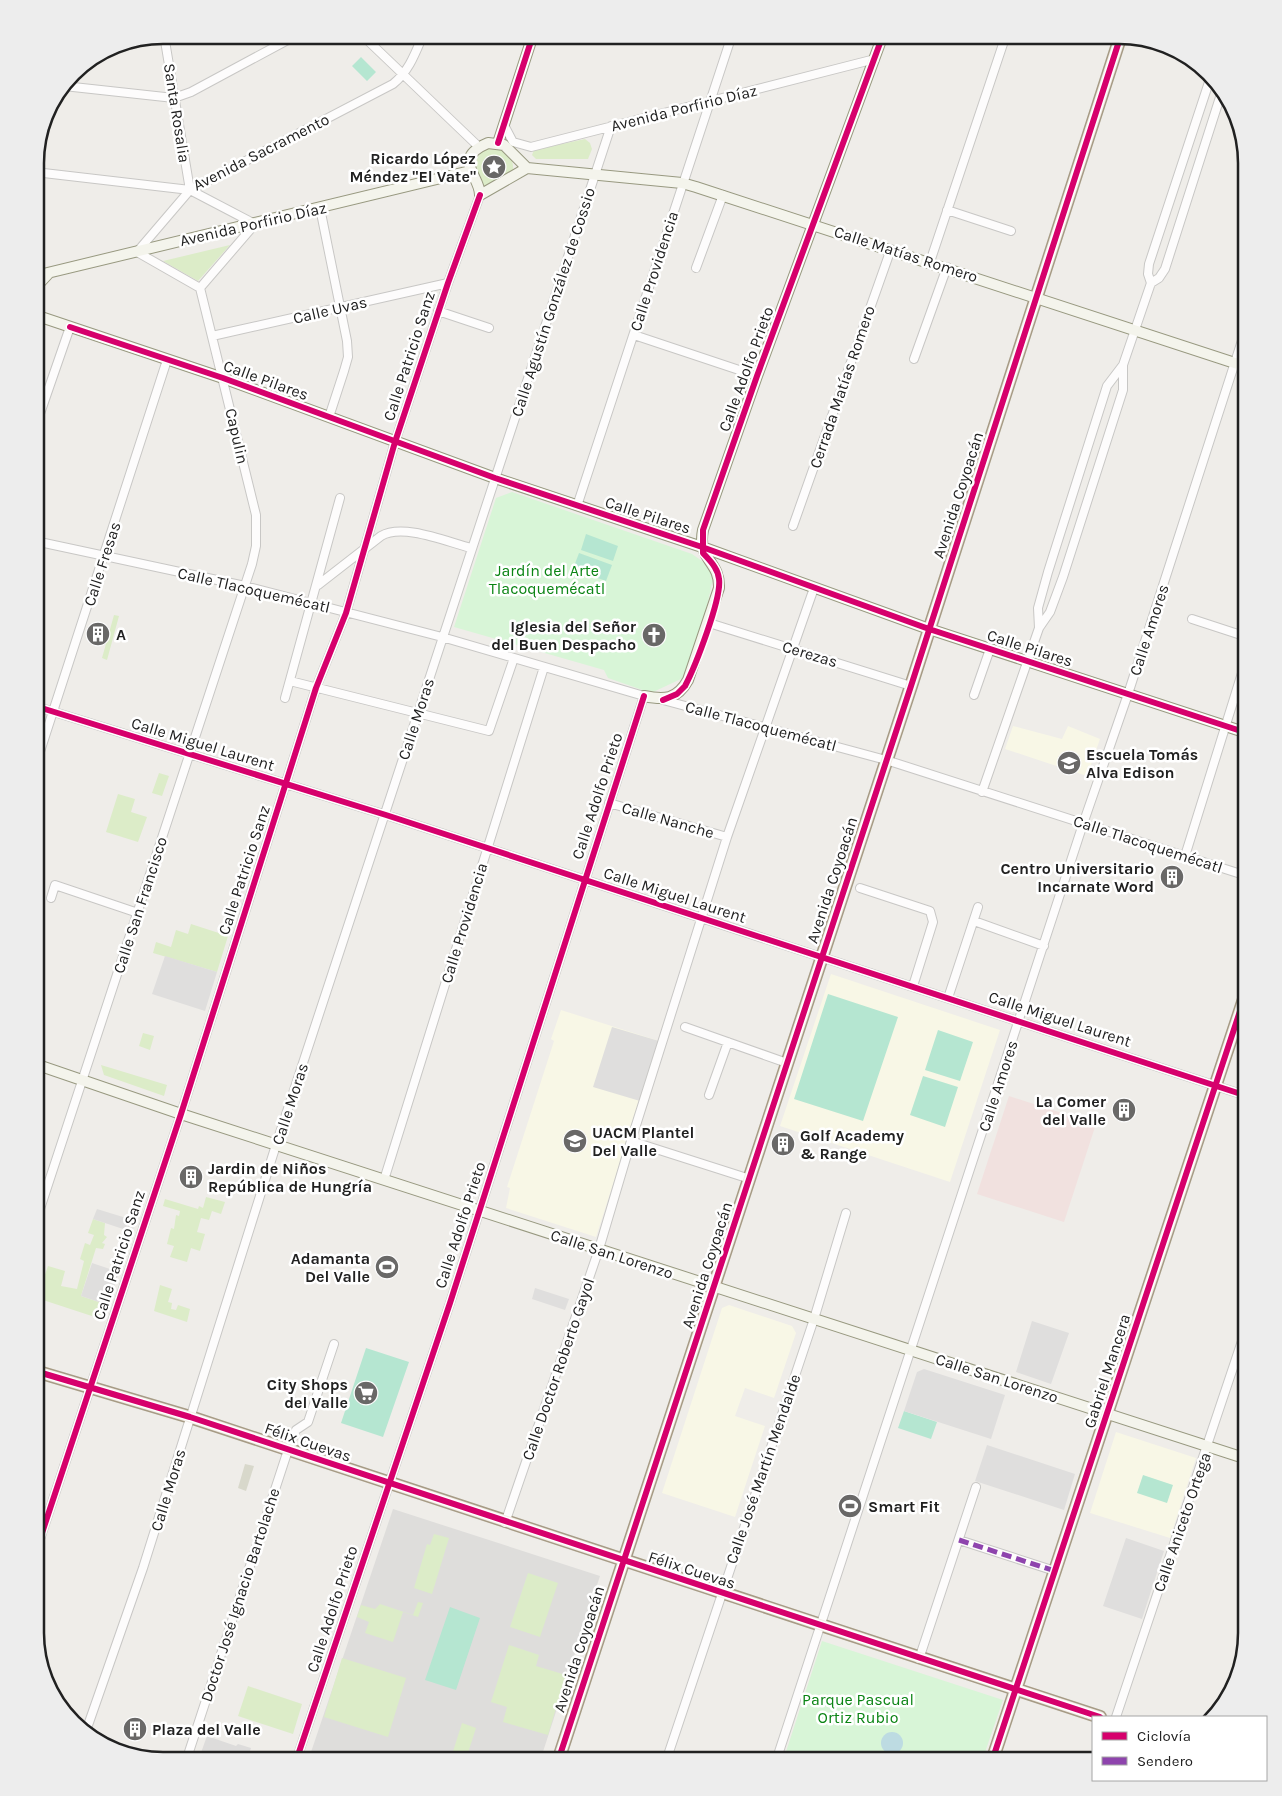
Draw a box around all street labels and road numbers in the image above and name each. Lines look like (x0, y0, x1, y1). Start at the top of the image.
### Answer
street label: Santa Rosalia (160, 62, 194, 164)
street label: Avenida Porfirio Díaz (609, 81, 759, 135)
street label: Avenida Sacramento (190, 109, 332, 195)
street label: Calle Agustín González de Cossio (507, 185, 599, 419)
street label: Avenida Porfirio Díaz (178, 198, 328, 250)
street label: Calle Providencia (626, 209, 682, 333)
street label: Calle Matías Romero (832, 222, 980, 286)
street label: Calle Patricio Sanz (379, 289, 439, 423)
street label: Calle Uvas (291, 292, 369, 328)
street label: Cerrada Matías Romero (805, 303, 879, 471)
street label: Calle Adolfo Prieto (715, 304, 777, 434)
street label: Calle Pilares (221, 356, 311, 404)
street label: Capulin (221, 406, 253, 466)
street label: Avenida Coyoacán (929, 429, 987, 561)
street label: Calle Pilares (603, 492, 693, 538)
street label: Calle Fresas (79, 519, 125, 609)
street label: Calle Tlacoquemécatl (176, 563, 332, 617)
street label: Calle Amores (1125, 582, 1173, 678)
street label: Calle Pilares (985, 625, 1075, 671)
street label: Cerezas (780, 637, 840, 671)
street label: Calle Moras (394, 676, 438, 762)
street label: Calle Tlacoquemécatl (683, 697, 839, 755)
street label: Calle Miguel Laurent (129, 713, 277, 775)
street label: Calle Adolfo Prieto (568, 730, 626, 862)
street label: Calle Nanche (620, 798, 716, 842)
street label: Calle Patricio Sanz (214, 803, 274, 937)
street label: Calle Tlacoquemécatl (1071, 811, 1225, 877)
street label: Avenida Coyoacán (803, 814, 861, 946)
street label: Calle San Francisco (109, 834, 171, 976)
street label: Calle Providencia (437, 860, 491, 986)
street label: Calle Miguel Laurent (601, 863, 749, 927)
street label: Calle Miguel Laurent (986, 987, 1134, 1051)
street label: Calle Amores (974, 1038, 1022, 1134)
street label: Calle Moras (268, 1061, 312, 1147)
street label: Calle Adolfo Prieto (431, 1159, 489, 1291)
street label: Calle Patricio Sanz (89, 1188, 149, 1322)
street label: Avenida Coyoacán (678, 1199, 736, 1331)
street label: Calle San Lorenzo (548, 1225, 676, 1283)
street label: Calle Doctor Roberto Gayol (518, 1275, 598, 1463)
street label: Gabriel Mancera (1080, 1312, 1134, 1430)
street label: Calle San Lorenzo (933, 1349, 1061, 1407)
street label: Calle José Martín Mendalde (722, 1372, 804, 1566)
street label: Félix Cuevas (262, 1418, 354, 1466)
street label: Calle Moras (147, 1447, 189, 1533)
street label: Calle Aniceto Ortega (1149, 1450, 1215, 1594)
street label: Doctor José Ignacio Bartolache (196, 1486, 284, 1704)
street label: Calle Adolfo Prieto (303, 1543, 361, 1675)
street label: Félix Cuevas (646, 1547, 738, 1593)
street label: Avenida Coyoacán (550, 1583, 608, 1715)

